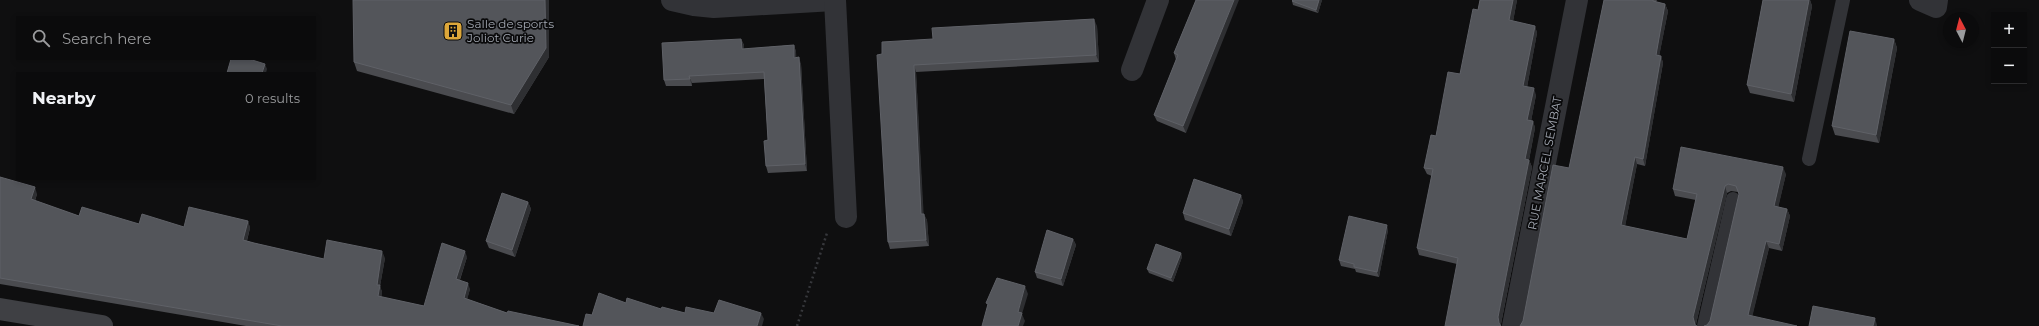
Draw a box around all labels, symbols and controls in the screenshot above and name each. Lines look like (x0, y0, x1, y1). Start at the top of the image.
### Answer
north arrow (1943, 12, 1979, 48)
map controls (1991, 12, 2027, 84)
button: + (1991, 12, 2027, 48)
search box (16, 16, 316, 60)
place label: Salle de sports Joliot Curie (466, 16, 554, 45)
building icon: Salle de sports Joliot Curie (442, 20, 464, 42)
icon: search (30, 27, 52, 49)
text: Search here (62, 29, 151, 48)
button: − (1991, 48, 2027, 84)
text: Nearby (32, 88, 96, 108)
text: 0 results (245, 90, 300, 106)
street label: RUE MARCEL SEMBAT (1524, 95, 1565, 231)

